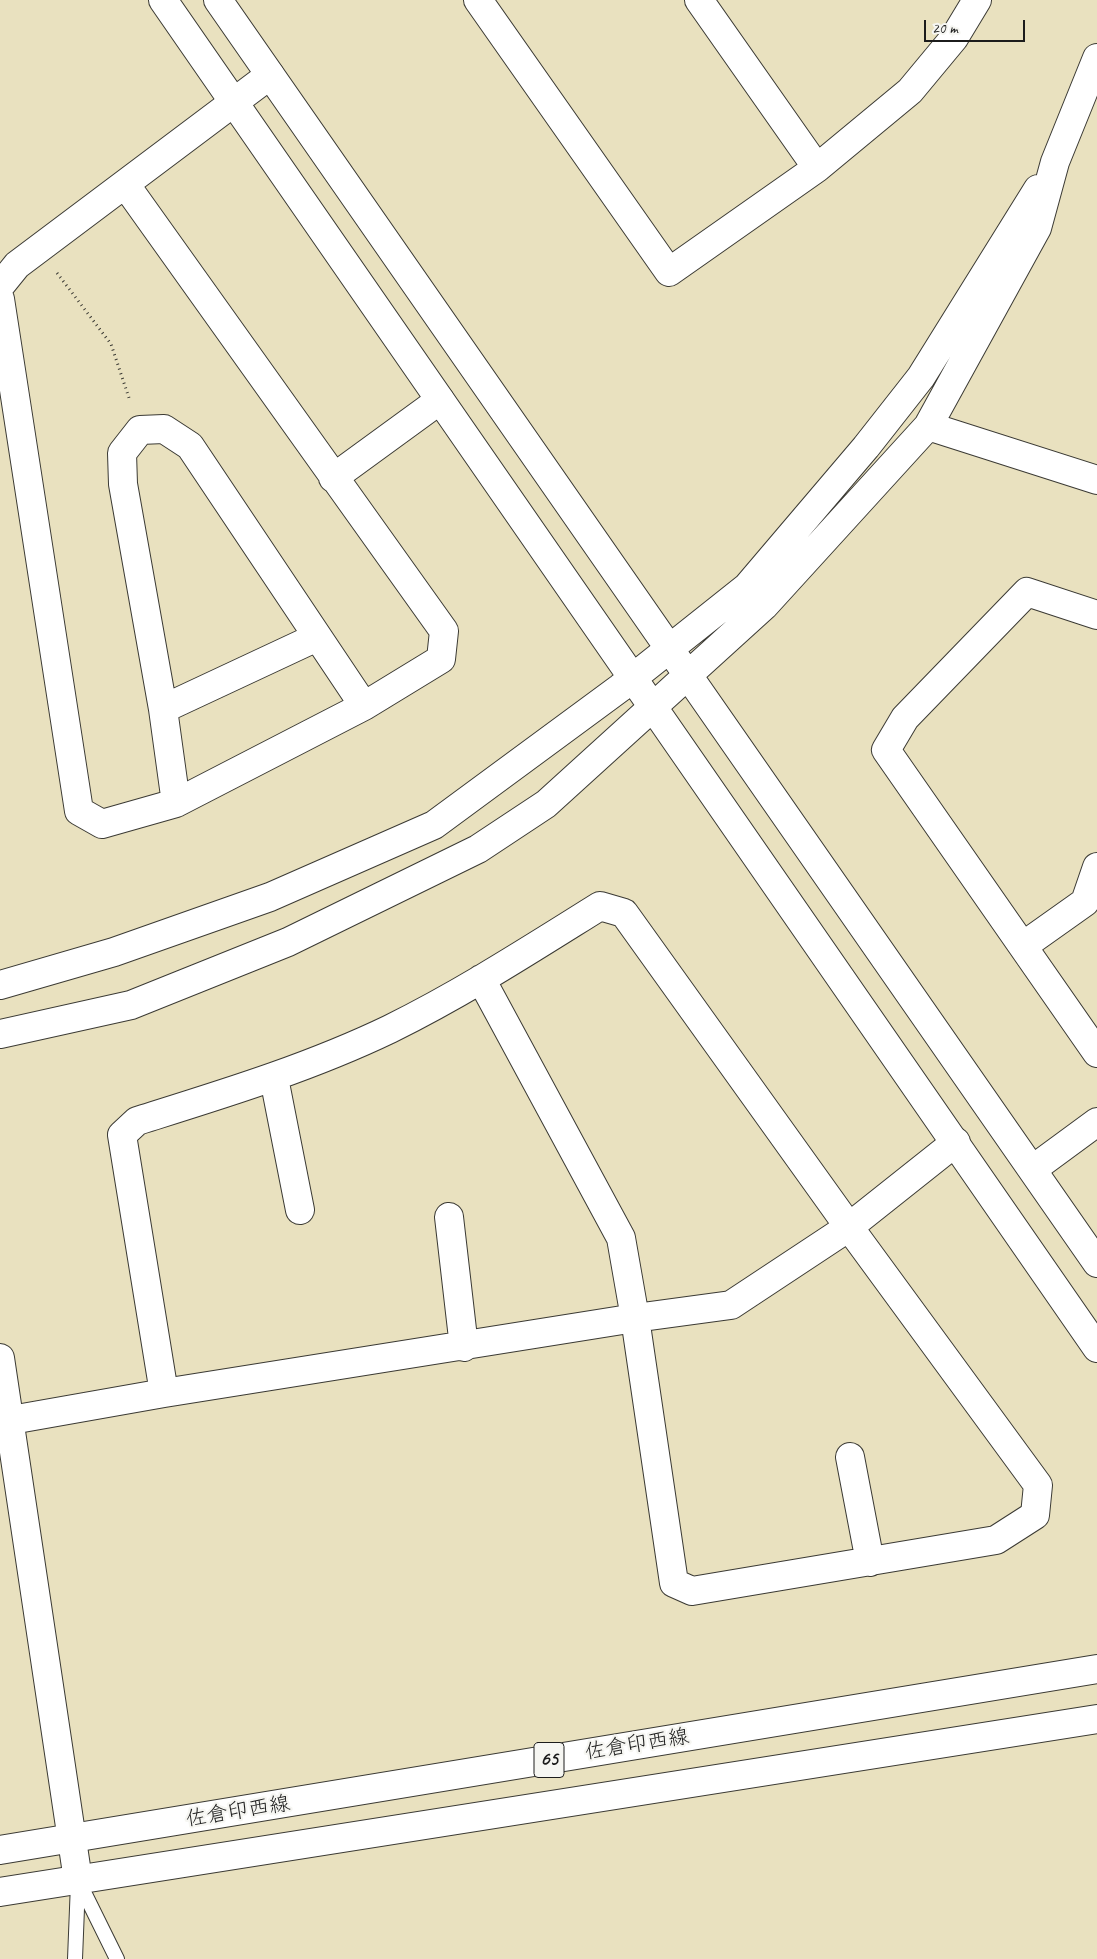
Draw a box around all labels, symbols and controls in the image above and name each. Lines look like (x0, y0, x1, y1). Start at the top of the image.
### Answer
scale bar (927, 10, 1028, 42)
text: 20 m (932, 19, 958, 38)
street label: 佐倉印西線 (583, 1724, 691, 1766)
road number: 65 (534, 1742, 564, 1778)
street label: 佐倉印西線 (184, 1791, 292, 1833)

